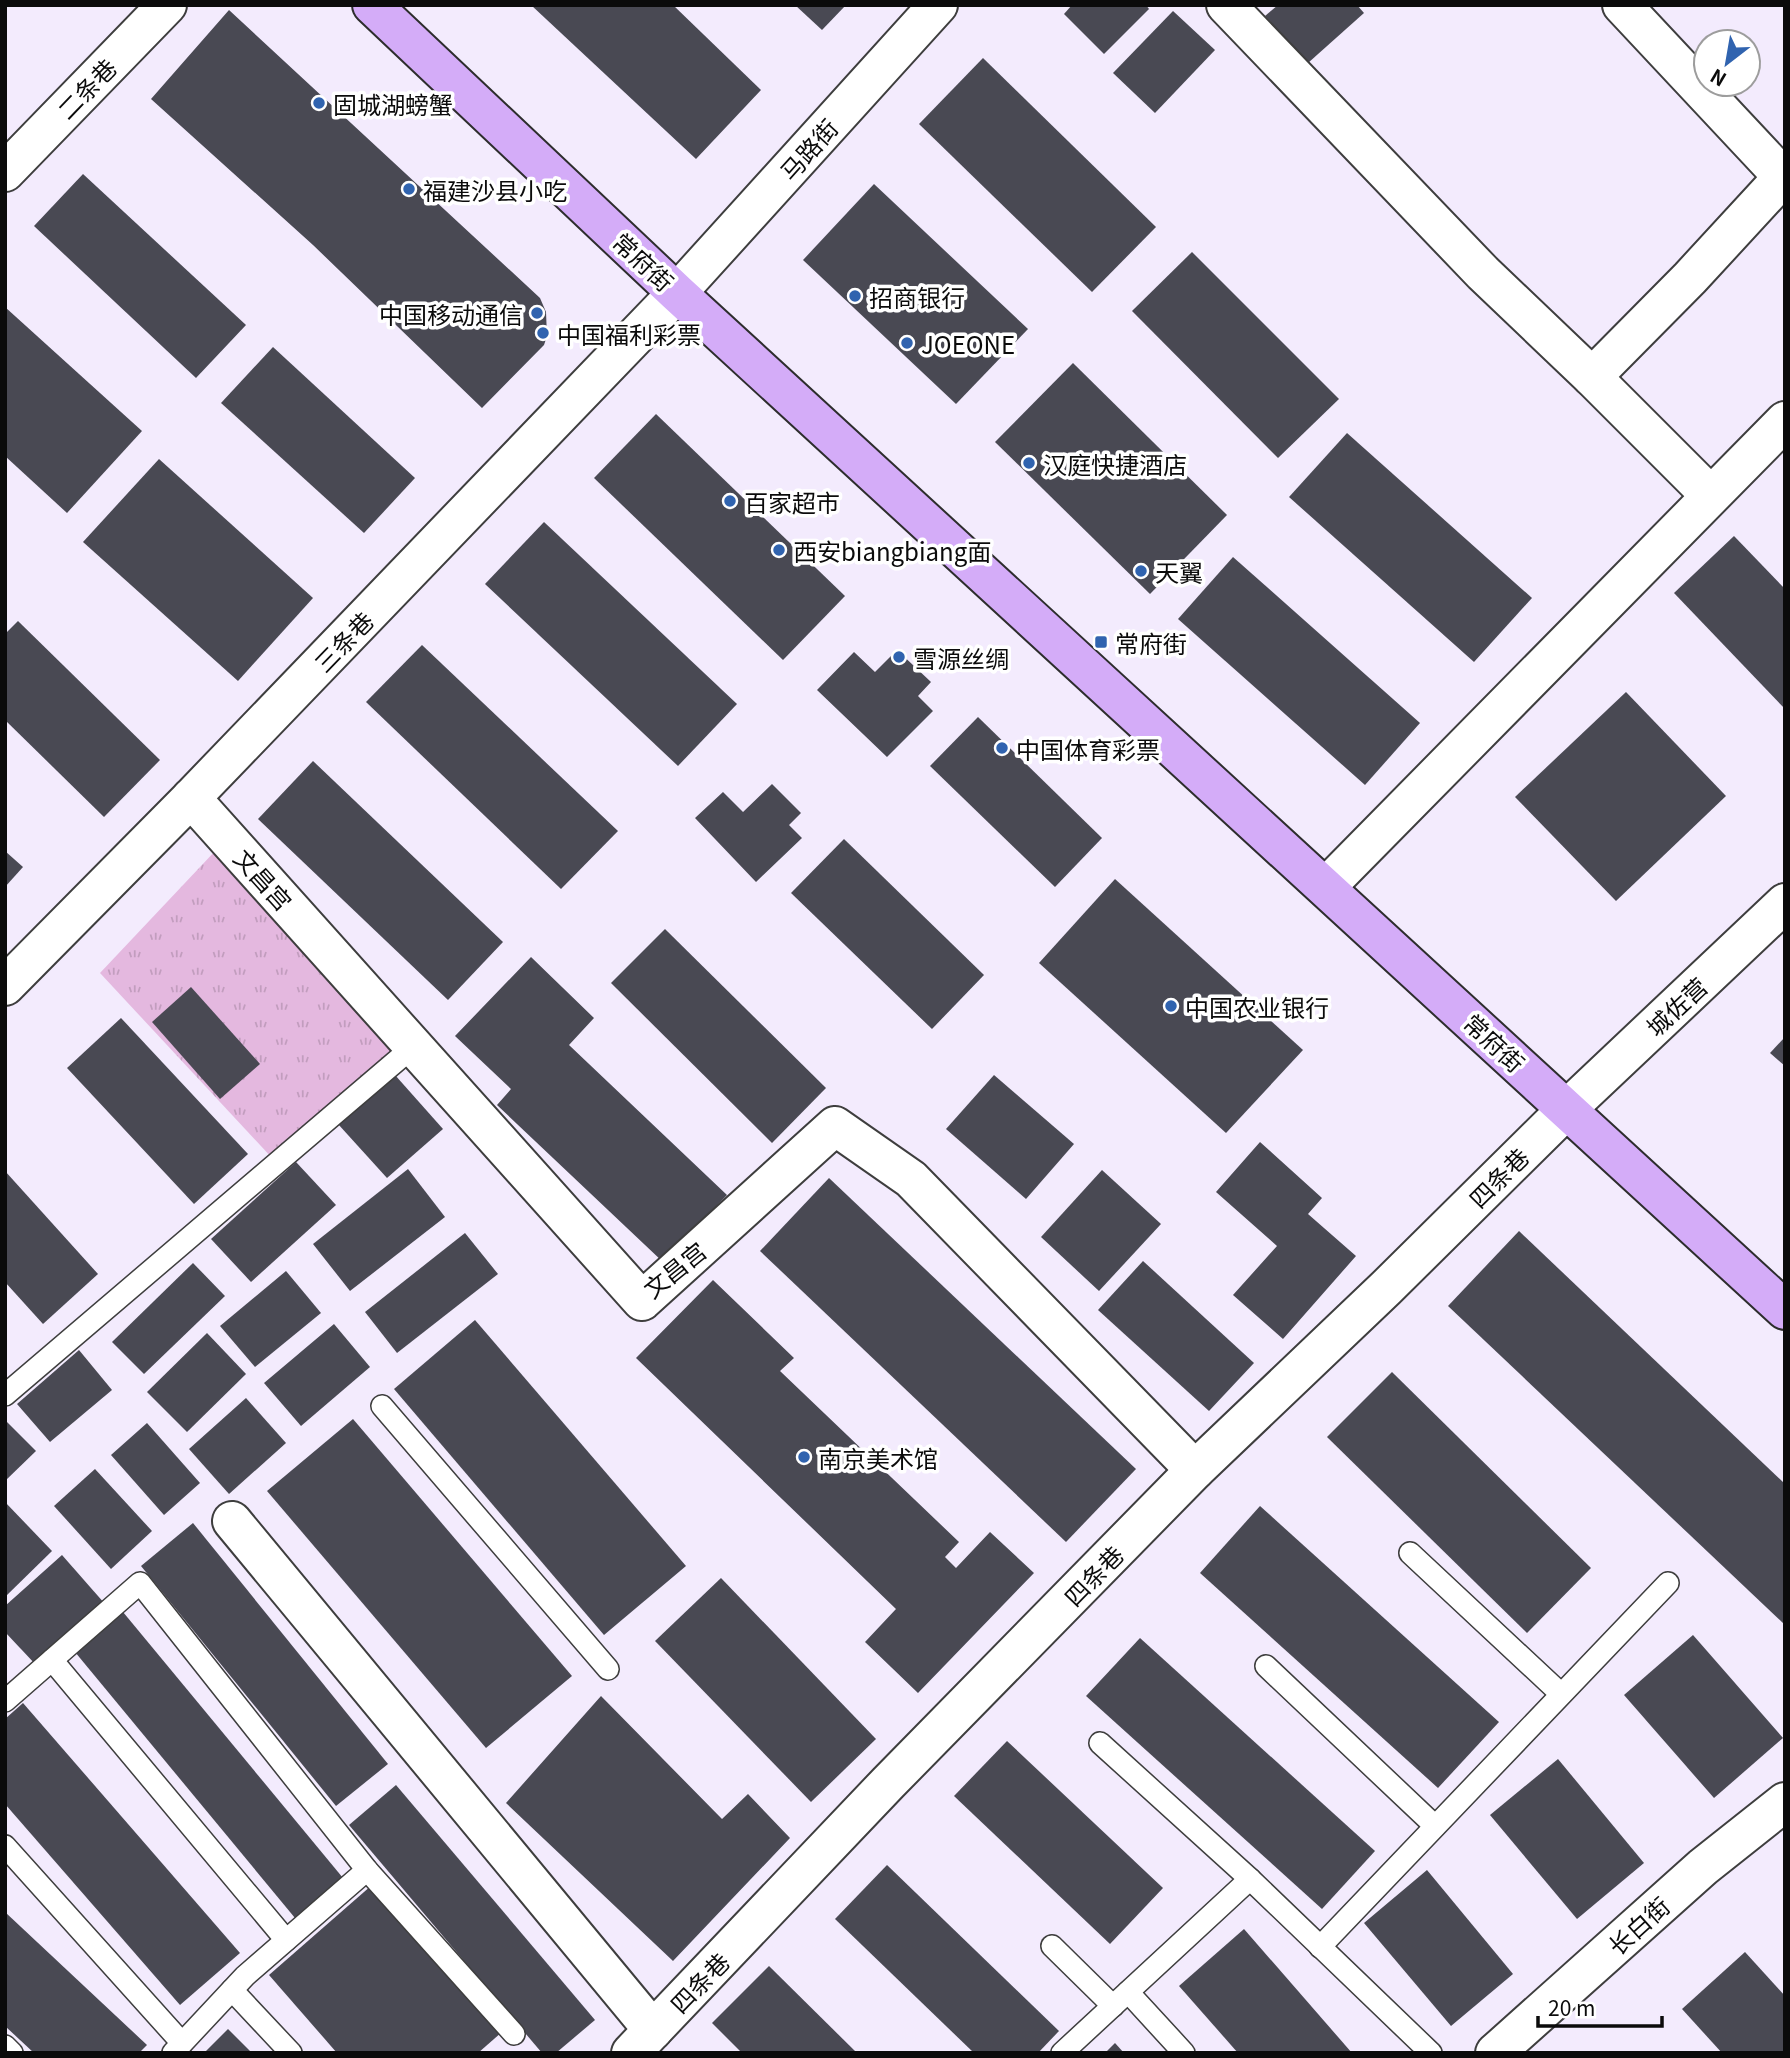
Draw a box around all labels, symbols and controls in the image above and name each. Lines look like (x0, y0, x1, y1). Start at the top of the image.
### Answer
north arrow (1692, 28, 1762, 98)
street label: 二条巷 (48, 50, 124, 126)
text: N (1704, 64, 1731, 94)
place label: 固城湖螃蟹 (333, 86, 453, 121)
marker: 固城湖螃蟹 (311, 95, 327, 111)
street label: 马路街 (771, 111, 845, 187)
place label: 福建沙县小吃 (423, 172, 567, 207)
marker: 福建沙县小吃 (401, 181, 417, 197)
street label: 常府街 (606, 224, 682, 298)
place label: 招商银行 (869, 279, 965, 314)
marker: 招商银行 (847, 288, 863, 304)
place label: 中国移动通信 (379, 296, 523, 331)
marker: 中国移动通信 (529, 305, 545, 321)
place label: 中国福利彩票 (557, 316, 701, 351)
marker: 中国福利彩票 (535, 325, 551, 341)
place label: JOEONE (921, 326, 1015, 361)
marker: JOEONE (899, 335, 915, 351)
place label: 汉庭快捷酒店 (1043, 446, 1187, 481)
marker: 汉庭快捷酒店 (1021, 455, 1037, 471)
place label: 百家超市 (744, 484, 840, 519)
marker: 百家超市 (722, 493, 738, 509)
place label: 西安biangbiang面 (793, 533, 991, 568)
marker: 西安biangbiang面 (771, 542, 787, 558)
place label: 天翼 (1155, 554, 1203, 589)
marker: 天翼 (1133, 563, 1149, 579)
street label: 三条巷 (305, 603, 381, 679)
place label: 常府街 (1115, 625, 1187, 660)
marker: 常府街 (1093, 634, 1109, 650)
place label: 雪源丝绸 (913, 640, 1009, 675)
marker: 雪源丝绸 (891, 649, 907, 665)
place label: 中国体育彩票 (1016, 731, 1160, 766)
marker: 中国体育彩票 (994, 740, 1010, 756)
street label: 文昌宫 (227, 841, 301, 917)
street label: 城佐营 (1638, 969, 1714, 1043)
place label: 中国农业银行 (1185, 989, 1329, 1024)
marker: 中国农业银行 (1163, 998, 1179, 1014)
street label: 常府街 (1457, 1005, 1533, 1079)
street label: 四条巷 (1460, 1139, 1536, 1215)
street label: 文昌宫 (635, 1233, 713, 1305)
place label: 南京美术馆 (818, 1440, 938, 1475)
marker: 南京美术馆 (796, 1449, 812, 1465)
street label: 四条巷 (1055, 1537, 1131, 1613)
street label: 长白街 (1600, 1888, 1676, 1962)
street label: 四条巷 (661, 1944, 737, 2020)
scale bar (1538, 1984, 1662, 2028)
text: 20 m (1548, 1992, 1595, 2022)

